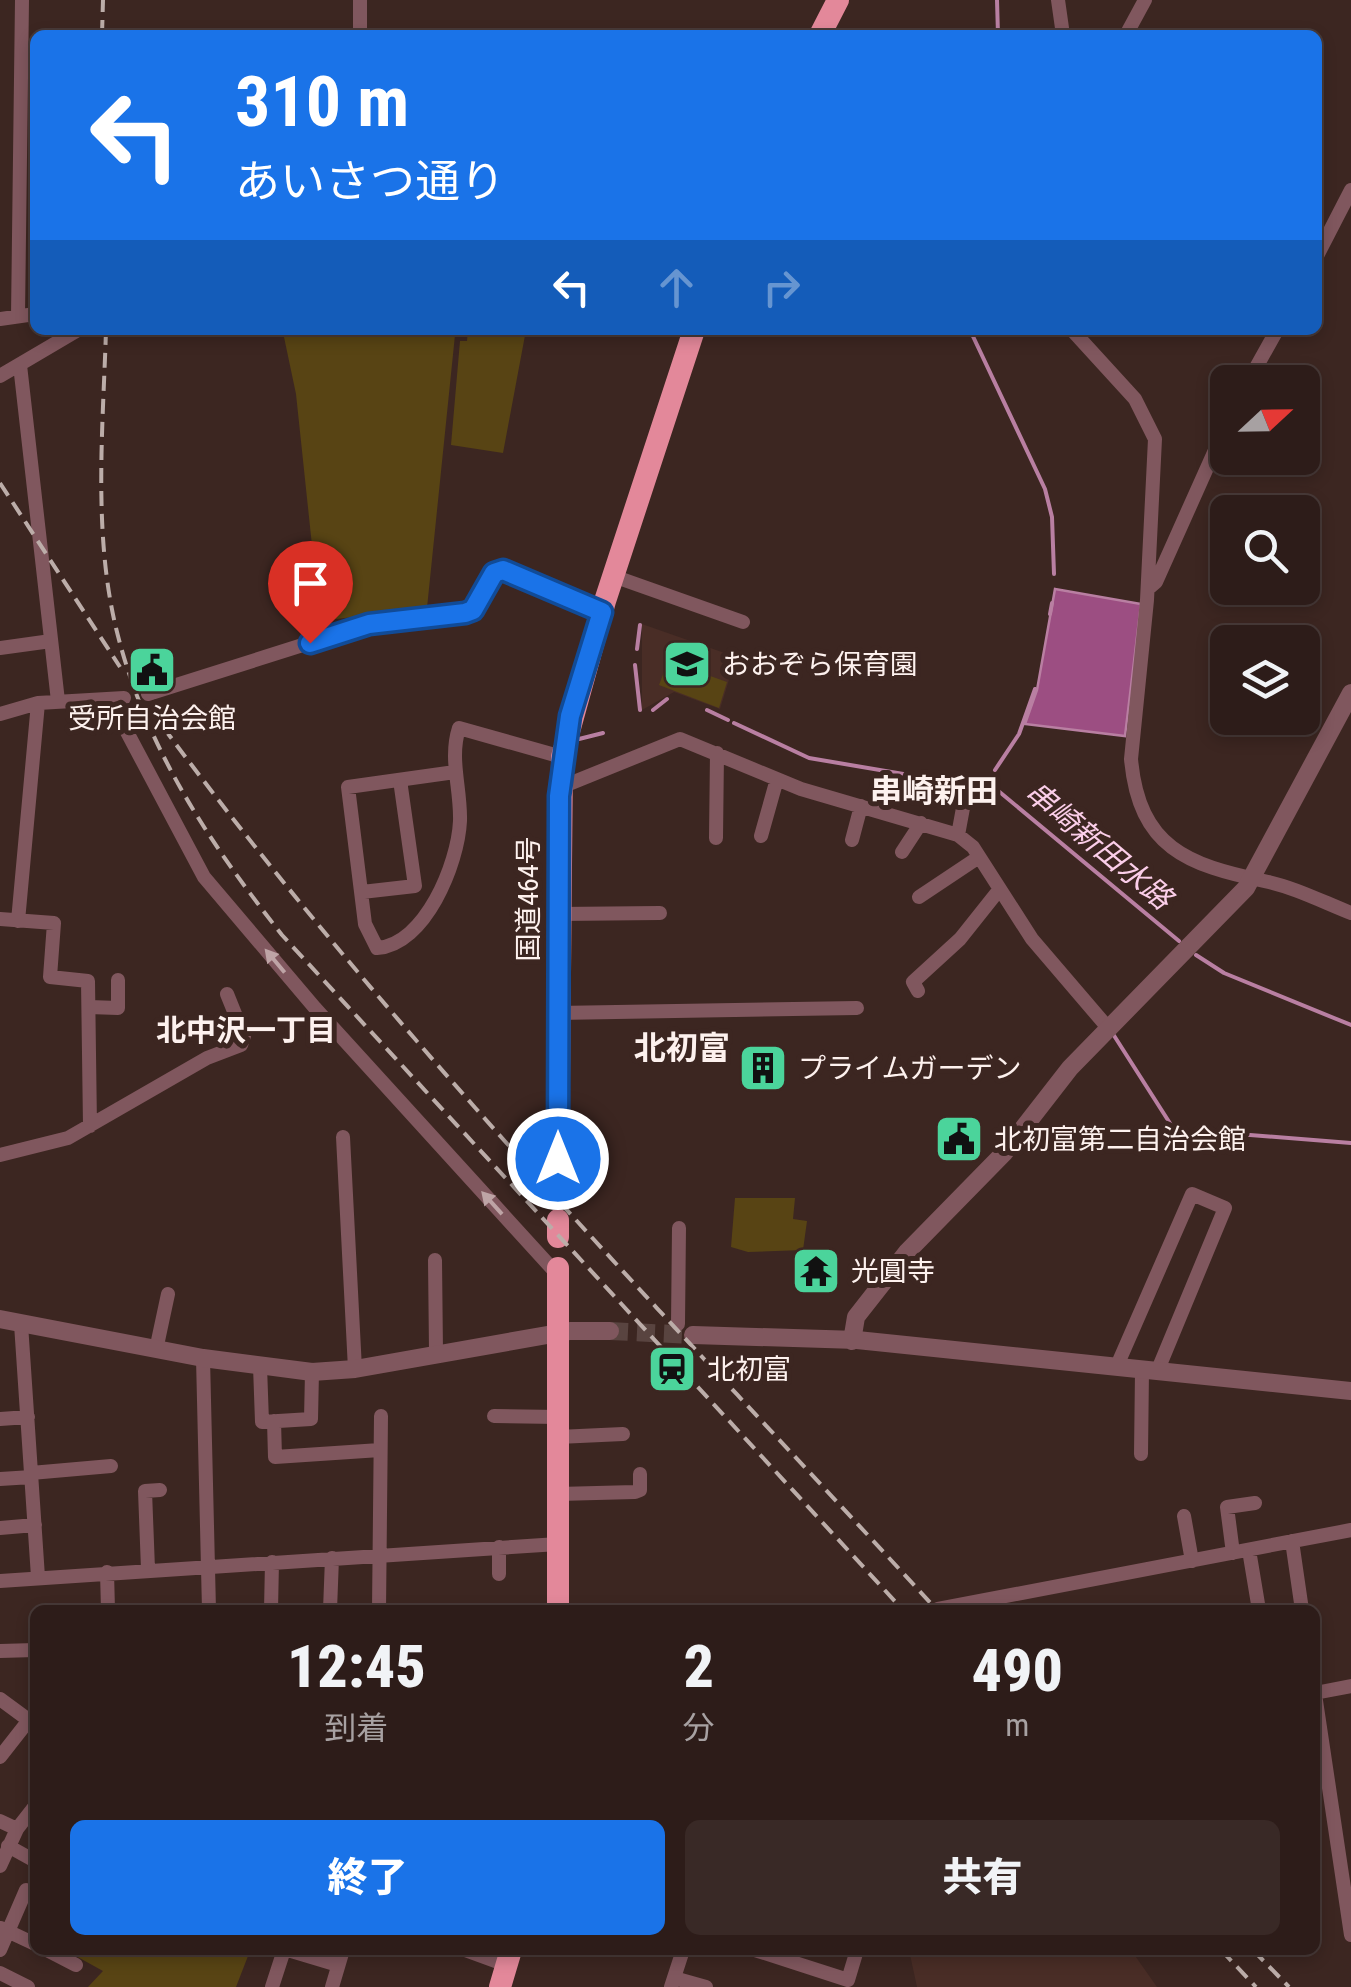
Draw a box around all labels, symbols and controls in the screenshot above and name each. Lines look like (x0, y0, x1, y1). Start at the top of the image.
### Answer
text: 310 m (235, 61, 409, 143)
icon: left (70, 70, 200, 200)
text: あいさつ通り (235, 155, 505, 208)
icon: left (544, 260, 599, 315)
icon: ahead (649, 260, 704, 315)
icon: right (754, 260, 809, 315)
north arrow (1210, 365, 1320, 475)
map controls (1210, 365, 1320, 735)
button: search (1210, 495, 1320, 605)
pin (268, 541, 353, 644)
icon: arrive (283, 556, 338, 611)
button: layers (1210, 625, 1320, 735)
school or university icon: おおぞら保育園 (661, 638, 713, 690)
public building icon: 受所自治会館 (126, 644, 178, 696)
place label: おおぞら保育園 (722, 648, 918, 681)
place label: 受所自治会館 (68, 702, 236, 735)
district label: 串崎新田 (870, 772, 998, 810)
water label: 串崎新田水路 (1019, 774, 1181, 918)
street label: 国道464号 (512, 836, 545, 962)
one-way arrow (265, 949, 286, 974)
district label: 北中沢一丁目 (156, 1013, 336, 1048)
district label: 北初富 (634, 1029, 730, 1067)
building icon: プライムガーデン (737, 1042, 789, 1094)
place label: プライムガーデン (798, 1052, 1021, 1085)
position arrow (506, 1107, 610, 1211)
public building icon: 北初富第二自治会館 (933, 1113, 985, 1165)
place label: 北初富第二自治会館 (994, 1123, 1246, 1156)
one-way arrow (481, 1191, 504, 1215)
temple icon: 光圓寺 (790, 1245, 842, 1297)
place label: 光圓寺 (851, 1255, 935, 1288)
station icon: 北初富 (646, 1343, 698, 1395)
place label: 北初富 (707, 1353, 791, 1386)
text: 12:45 (287, 1631, 426, 1702)
text: 2 (683, 1631, 714, 1702)
text: 490 (972, 1635, 1063, 1706)
text: m (1005, 1706, 1029, 1744)
text: 到着 (324, 1709, 388, 1747)
text: 分 (683, 1709, 715, 1747)
button: 終了 (70, 1820, 665, 1935)
button: 共有 (685, 1820, 1280, 1935)

